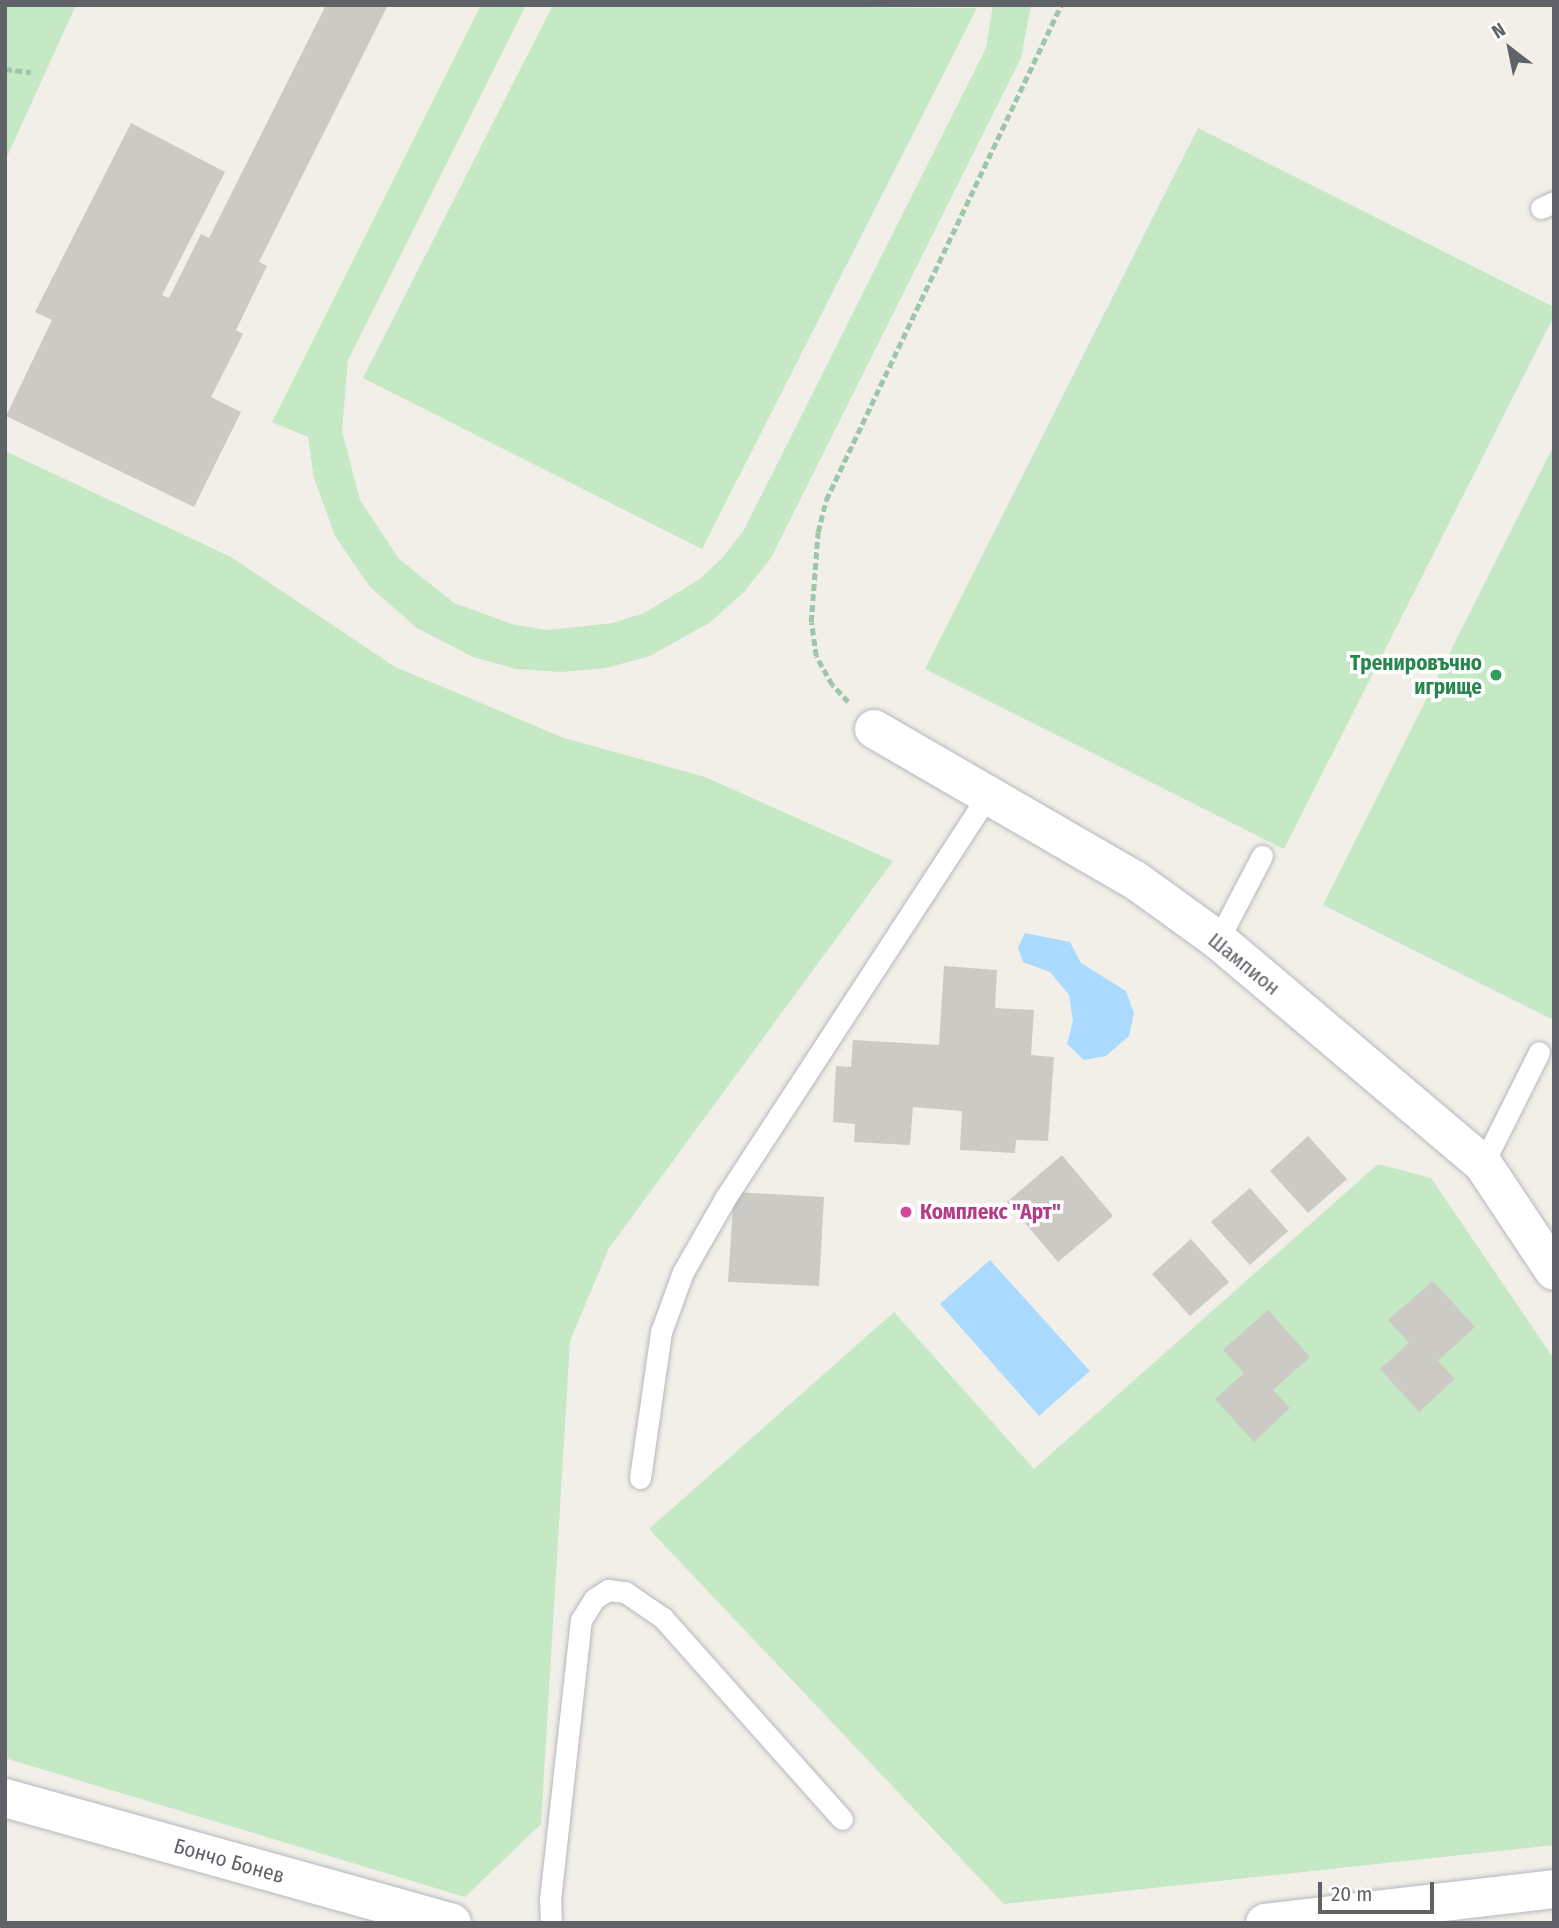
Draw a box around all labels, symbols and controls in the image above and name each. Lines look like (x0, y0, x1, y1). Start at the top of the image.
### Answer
north arrow (1475, 14, 1545, 84)
text: N (1488, 18, 1510, 44)
place label: Тренировъчно игрище (1350, 650, 1482, 700)
marker: Тренировъчно игрище (1488, 667, 1504, 683)
street label: Шампион (1203, 927, 1285, 1001)
place label: Комплекс "Арт" (920, 1199, 1061, 1225)
marker: Комплекс "Арт" (898, 1204, 914, 1220)
street label: Бончо Бонев (171, 1833, 287, 1889)
scale bar (1321, 1868, 1436, 1912)
text: 20 m (1331, 1881, 1372, 1907)

